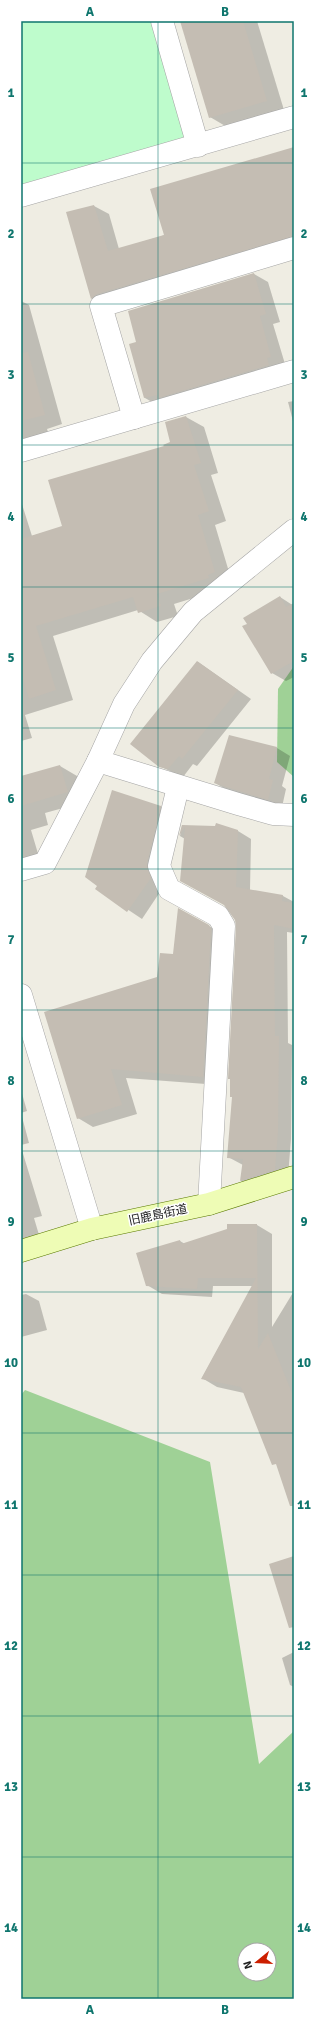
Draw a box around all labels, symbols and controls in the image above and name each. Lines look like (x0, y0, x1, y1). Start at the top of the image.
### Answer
text: A (86, 4, 95, 20)
text: B (221, 4, 229, 20)
text: 1 (7, 85, 15, 101)
text: 1 (300, 85, 308, 101)
text: 2 (7, 226, 15, 242)
text: 2 (300, 226, 308, 242)
text: 3 (7, 367, 15, 383)
text: 3 (300, 367, 308, 383)
text: 4 (7, 509, 15, 525)
text: 4 (300, 509, 308, 525)
text: 5 (7, 650, 15, 666)
text: 5 (300, 650, 308, 666)
text: 6 (7, 791, 15, 807)
text: 6 (300, 791, 308, 807)
text: 7 (7, 932, 15, 948)
text: 7 (300, 932, 308, 948)
text: 8 (7, 1073, 15, 1089)
text: 8 (300, 1073, 308, 1089)
street label: 旧鹿島街道 (127, 1201, 189, 1229)
text: 9 (7, 1214, 15, 1230)
text: 9 (300, 1214, 308, 1230)
text: 10 (4, 1355, 18, 1371)
text: 10 (297, 1355, 311, 1371)
text: 11 (4, 1497, 18, 1513)
text: 11 (297, 1497, 311, 1513)
text: 12 (4, 1638, 18, 1654)
text: 12 (297, 1638, 311, 1654)
text: 13 (4, 1779, 18, 1795)
text: 13 (297, 1779, 311, 1795)
text: 14 (4, 1920, 18, 1936)
text: 14 (297, 1920, 311, 1936)
north arrow (237, 1942, 277, 1982)
text: N (241, 1959, 255, 1971)
text: A (86, 2002, 95, 2018)
text: B (221, 2002, 229, 2018)

